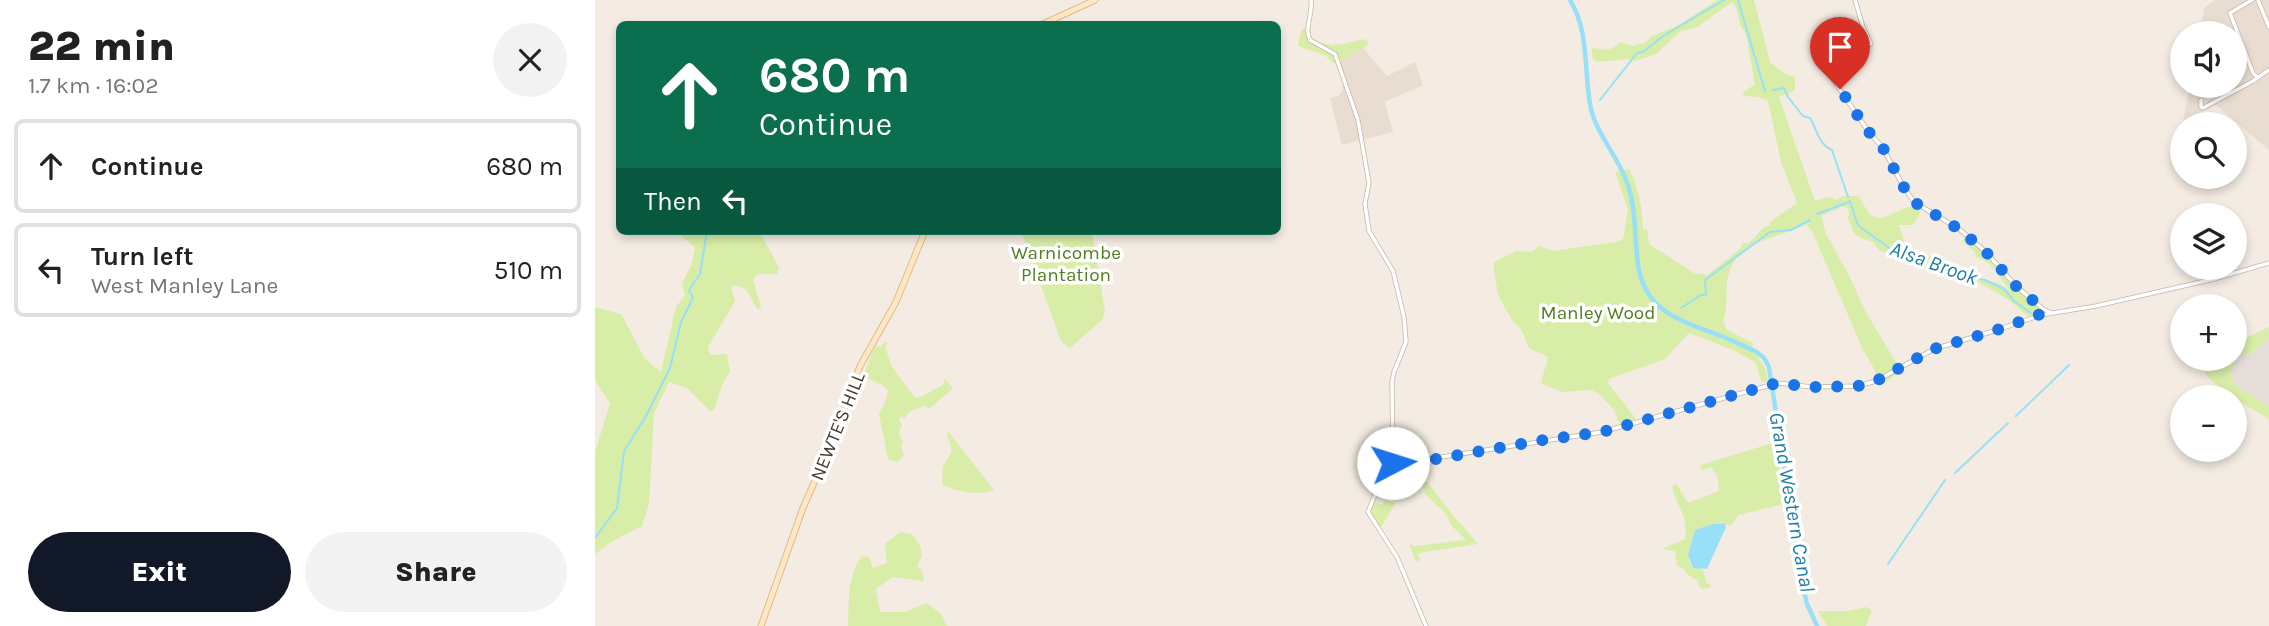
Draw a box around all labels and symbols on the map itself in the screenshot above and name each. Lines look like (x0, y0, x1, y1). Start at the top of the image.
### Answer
pin (1810, 17, 1870, 89)
water label: Alsa Brook (1887, 236, 1981, 290)
park label: Warnicombe Plantation (1011, 242, 1121, 286)
park label: Manley Wood (1541, 302, 1655, 324)
street label: NEWTE'S HILL (806, 369, 870, 484)
water label: Grand Western Canal (1764, 410, 1820, 594)
position arrow (1356, 426, 1430, 500)

